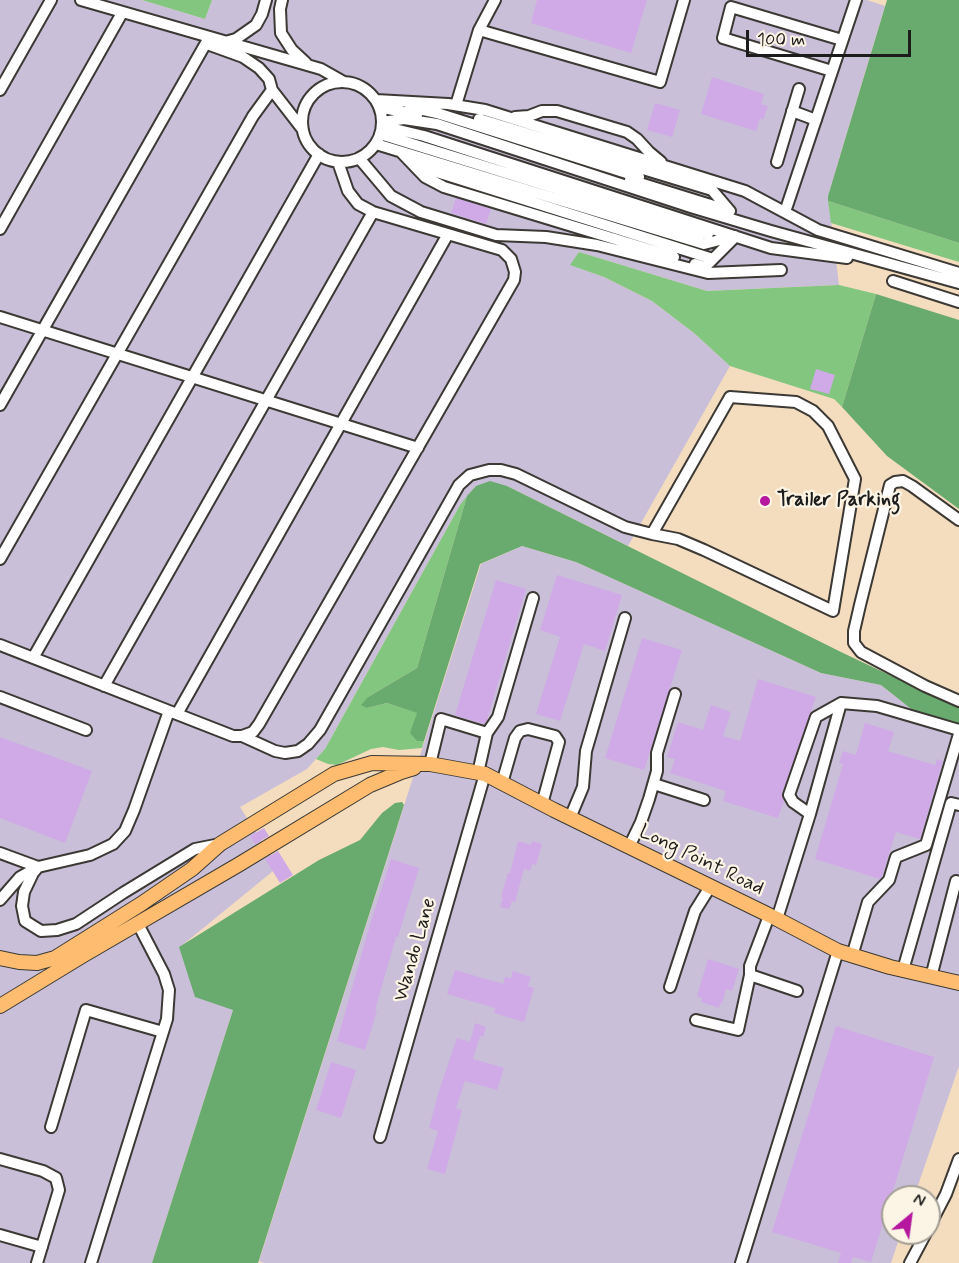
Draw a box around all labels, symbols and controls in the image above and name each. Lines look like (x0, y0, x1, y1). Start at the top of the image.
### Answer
scale bar (749, 18, 914, 56)
text: 100 m (757, 28, 805, 52)
place label: Trailer Parking (777, 489, 900, 513)
marker: Trailer Parking (758, 494, 772, 508)
street label: Long Point Road (635, 820, 767, 902)
street label: Wando Lane (390, 895, 442, 1005)
north arrow (881, 1185, 941, 1245)
text: N (909, 1189, 929, 1212)

